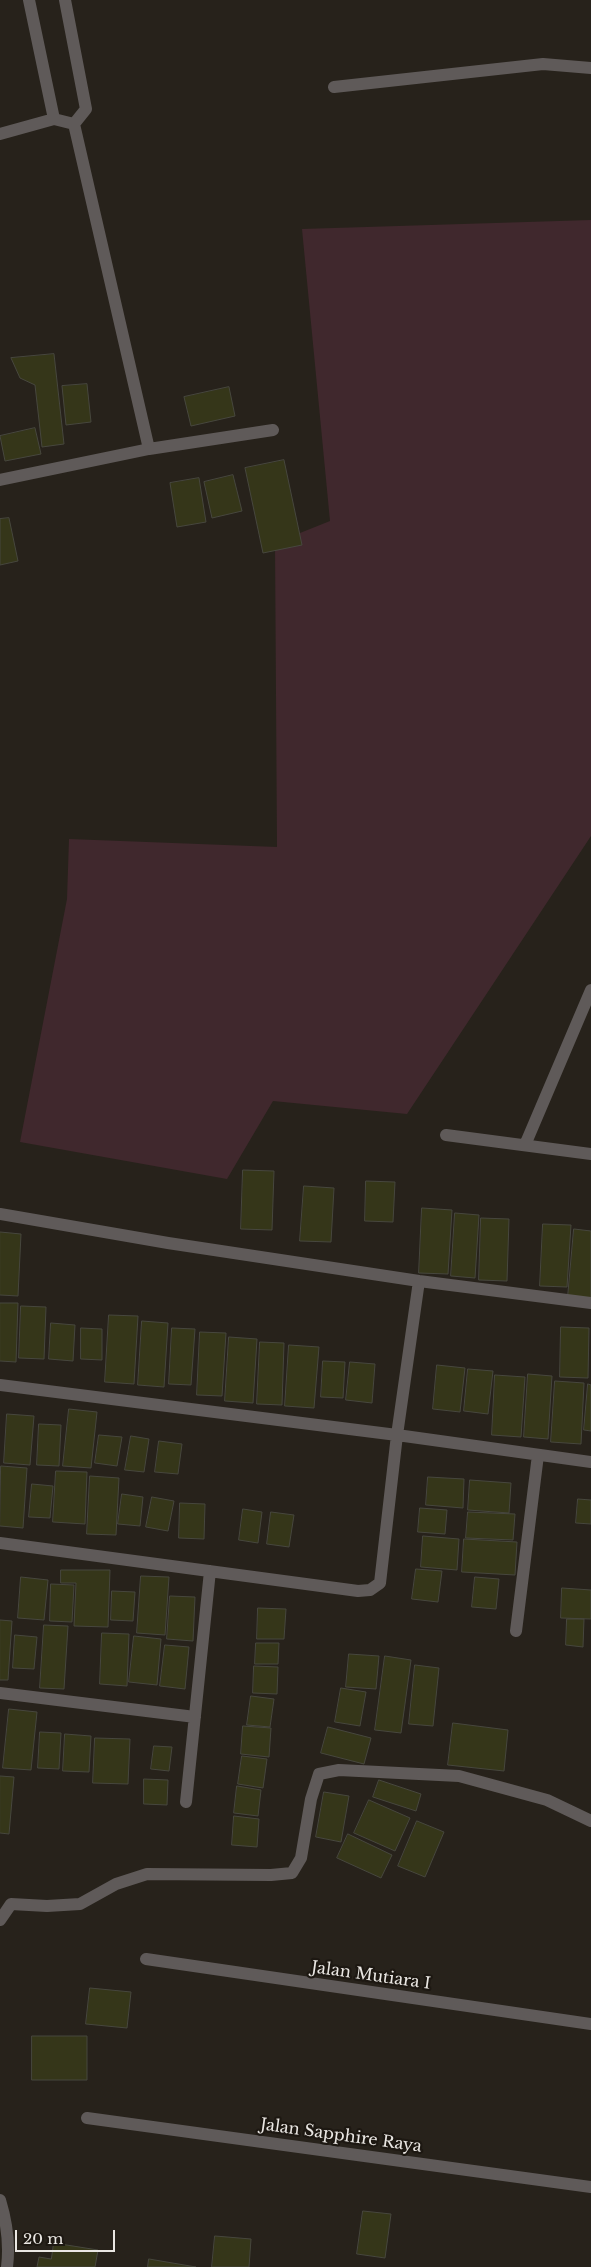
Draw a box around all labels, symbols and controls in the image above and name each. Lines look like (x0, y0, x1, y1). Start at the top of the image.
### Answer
street label: Jalan Mutiara I (310, 1958, 432, 1994)
street label: Jalan Sapphire Raya (259, 2115, 423, 2157)
scale bar (18, 2220, 118, 2252)
text: 20 m (23, 2229, 63, 2248)

